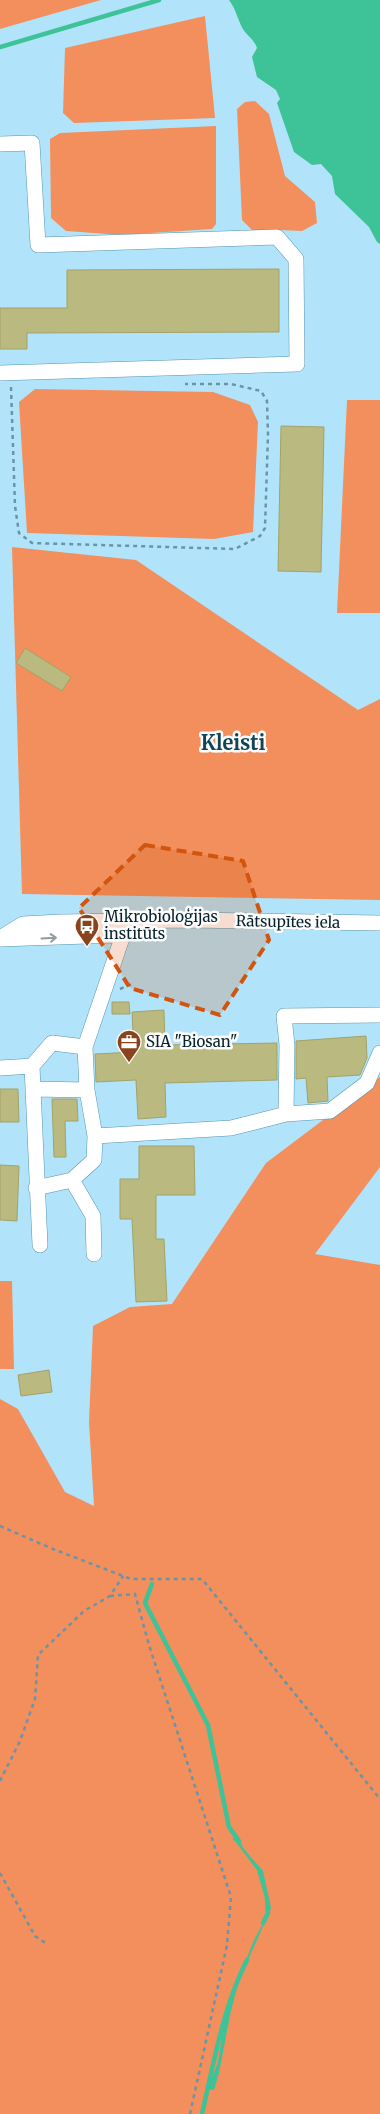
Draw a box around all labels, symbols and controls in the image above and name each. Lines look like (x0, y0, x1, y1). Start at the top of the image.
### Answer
district label: Kleisti (201, 730, 265, 755)
place label: Mikrobioloģijas institūts (104, 907, 218, 943)
street label: Rātsupītes iela (236, 911, 340, 932)
bus stop icon: Mikrobioloģijas institūts (74, 913, 100, 947)
one-way arrow (40, 933, 56, 943)
office icon: SIA "Biosan" (116, 1029, 142, 1063)
place label: SIA "Biosan" (146, 1032, 237, 1051)

